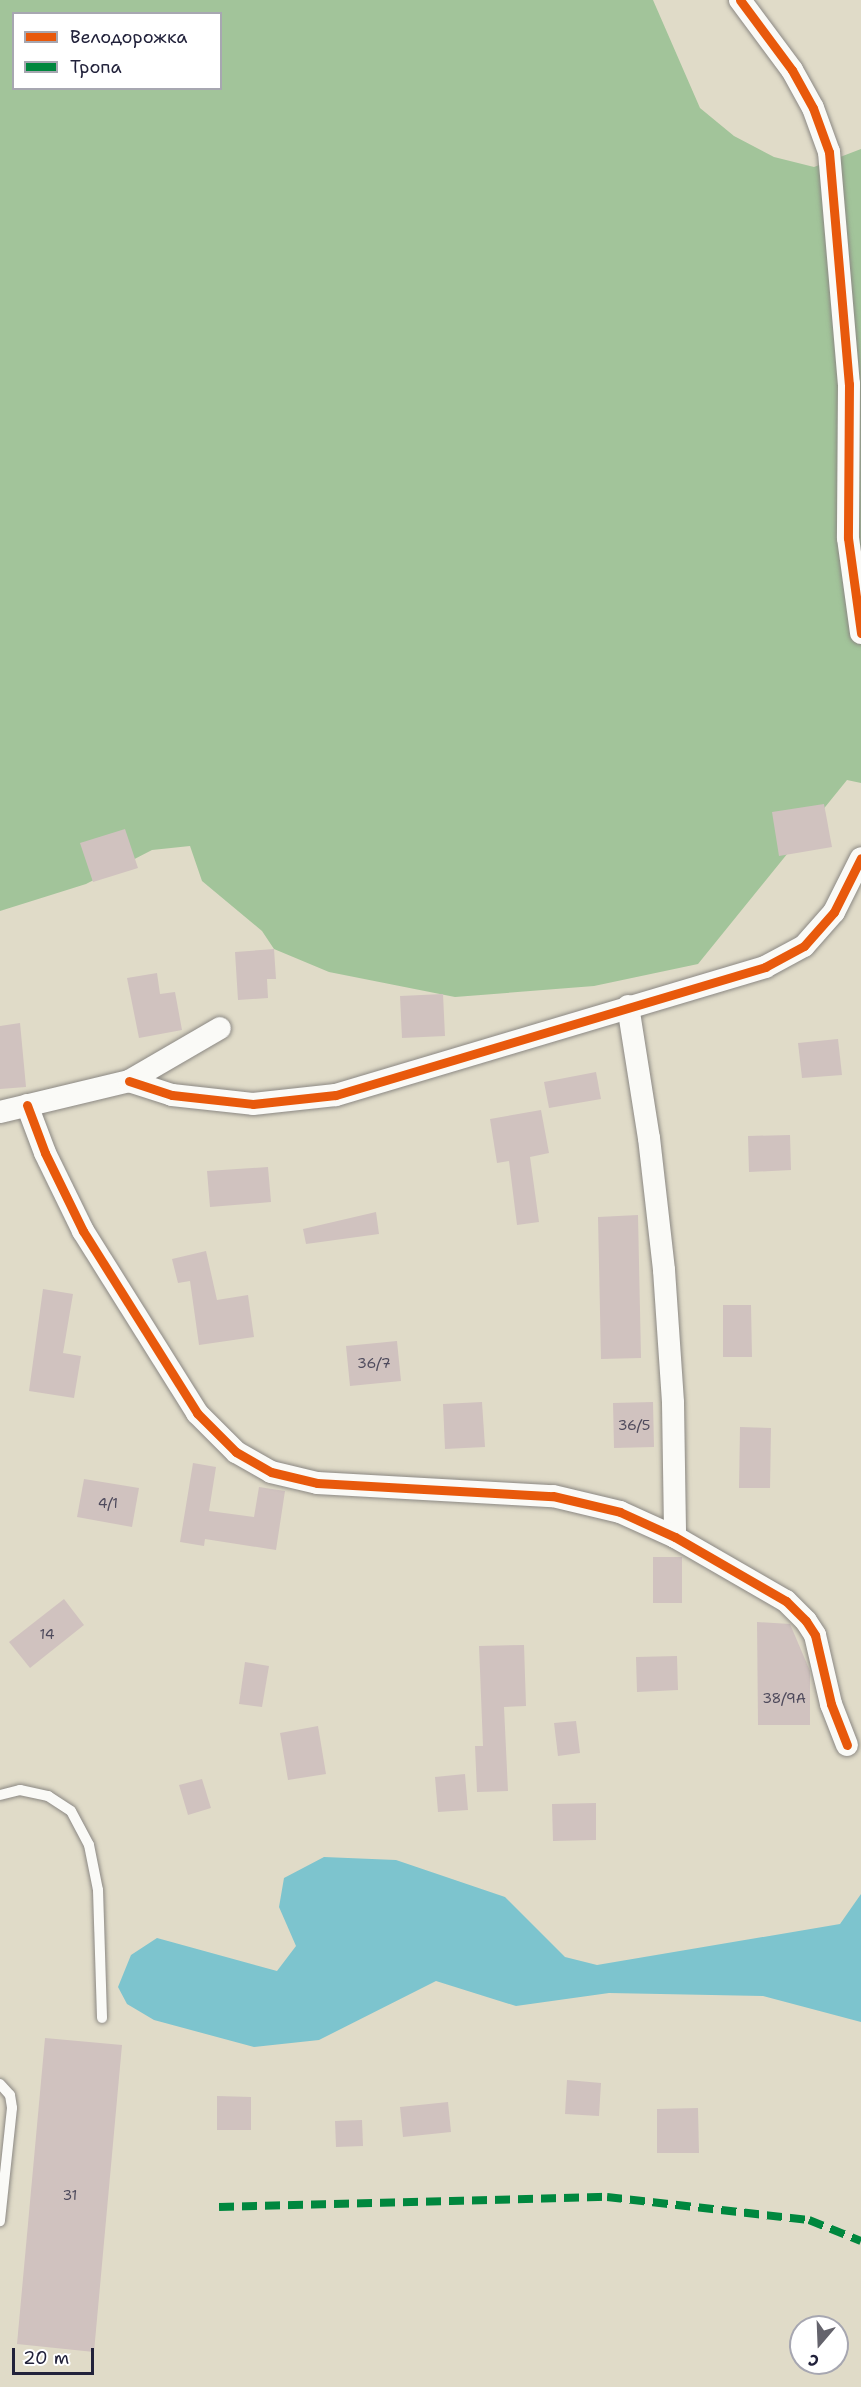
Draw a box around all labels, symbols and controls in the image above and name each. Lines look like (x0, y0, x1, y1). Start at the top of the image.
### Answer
legend (12, 12, 222, 90)
text: Велодорожка (70, 25, 188, 49)
text: Тропа (70, 55, 122, 79)
house number: 36/7 (357, 1355, 391, 1371)
house number: 36/5 (618, 1417, 650, 1433)
house number: 4/1 (98, 1495, 118, 1511)
house number: 14 (39, 1626, 55, 1642)
house number: 38/9А (762, 1690, 806, 1706)
house number: 31 (63, 2187, 77, 2203)
north arrow (789, 2315, 849, 2375)
scale bar (15, 2336, 98, 2374)
text: 20 m (23, 2346, 69, 2370)
text: С (806, 2349, 822, 2372)

